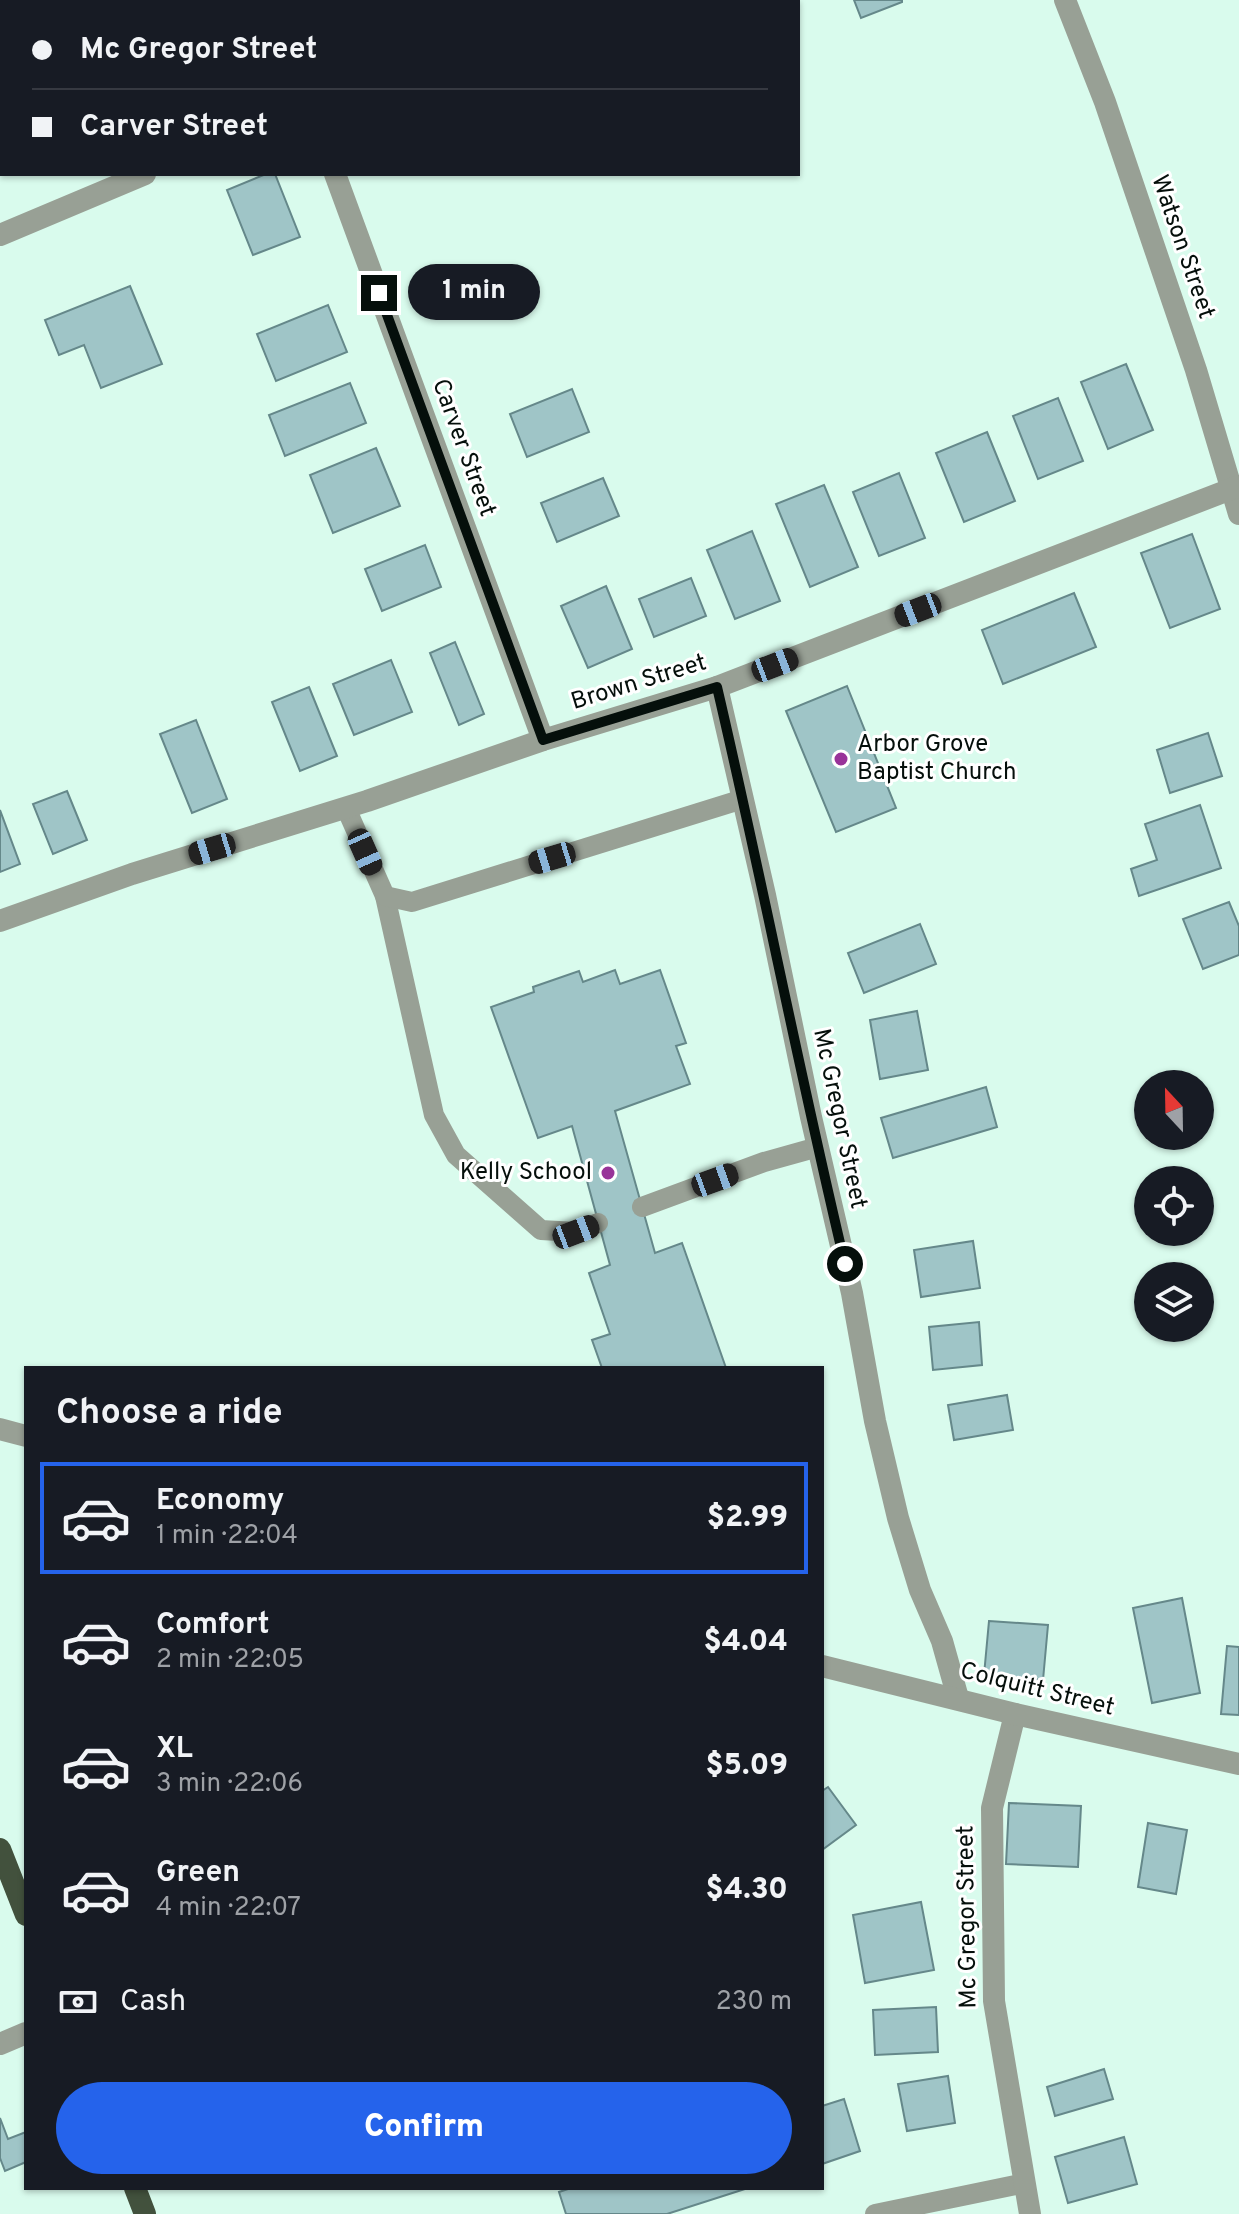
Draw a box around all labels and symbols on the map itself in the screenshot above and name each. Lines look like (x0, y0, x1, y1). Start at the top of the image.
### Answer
street label: Watson Street (1143, 171, 1221, 323)
callout: 1 min (407, 265, 539, 321)
route end (361, 275, 397, 311)
street label: Carver Street (424, 375, 502, 521)
car (891, 590, 945, 630)
car (748, 645, 802, 685)
street label: Brown Street (568, 648, 710, 718)
place label: Arbor Grove Baptist Church (857, 730, 1017, 788)
marker: Arbor Grove Baptist Church (832, 750, 850, 768)
car (344, 825, 386, 879)
car (186, 831, 238, 867)
car (526, 840, 578, 876)
street label: Mc Gregor Street (805, 1026, 873, 1212)
north arrow (1134, 1070, 1214, 1150)
place label: Kelly School (460, 1158, 592, 1188)
car (688, 1161, 742, 1199)
marker: Kelly School (599, 1164, 617, 1182)
car (549, 1212, 603, 1252)
route start (827, 1246, 863, 1282)
street label: Colquitt Street (957, 1656, 1117, 1724)
street label: Mc Gregor Street (951, 1825, 985, 2009)

